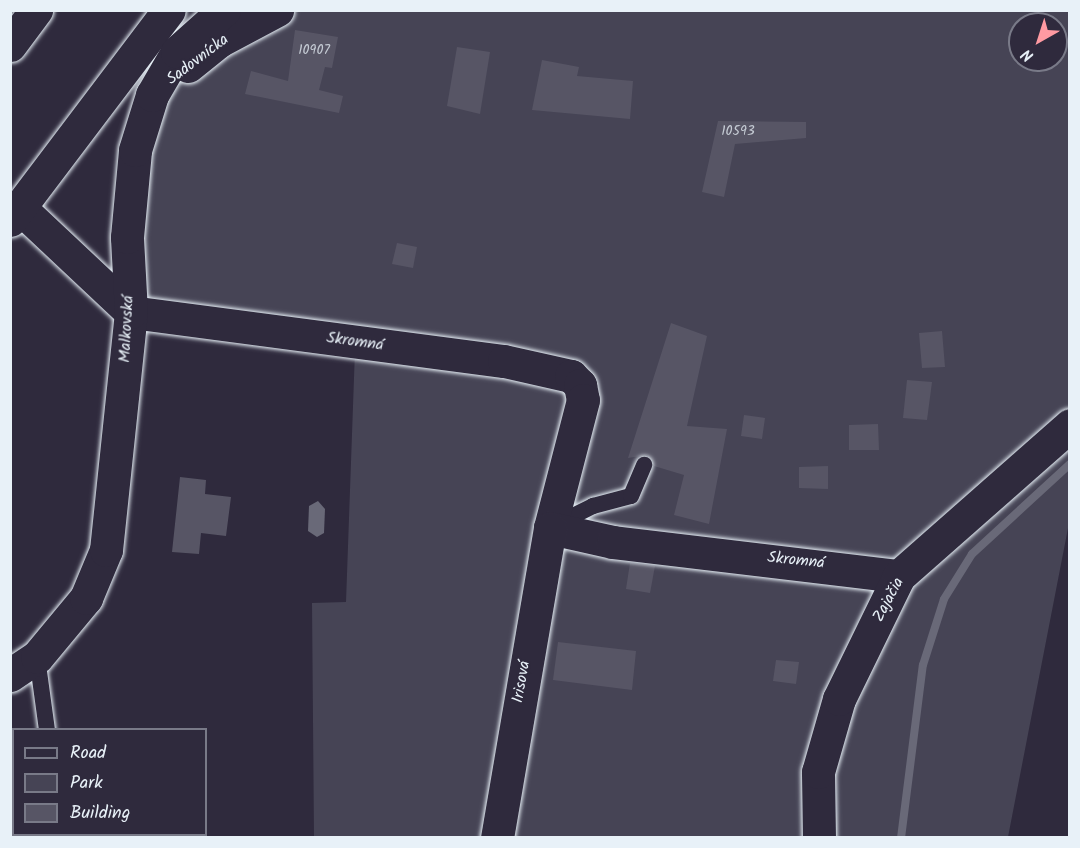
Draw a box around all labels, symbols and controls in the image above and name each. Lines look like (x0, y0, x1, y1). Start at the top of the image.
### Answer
north arrow (1008, 12, 1068, 72)
street label: Sadovnícka (163, 31, 233, 89)
house number: 10907 (298, 42, 330, 58)
text: N (1016, 42, 1039, 68)
house number: 10593 (721, 123, 755, 139)
street label: Malkovská (116, 295, 138, 363)
street label: Skromná (325, 329, 385, 355)
street label: Skromná (766, 548, 826, 574)
street label: Zajačia (869, 575, 909, 625)
street label: Irisová (509, 659, 535, 705)
legend (12, 728, 207, 836)
text: Road (70, 739, 106, 768)
text: Park (70, 769, 103, 798)
text: Building (70, 799, 130, 828)

